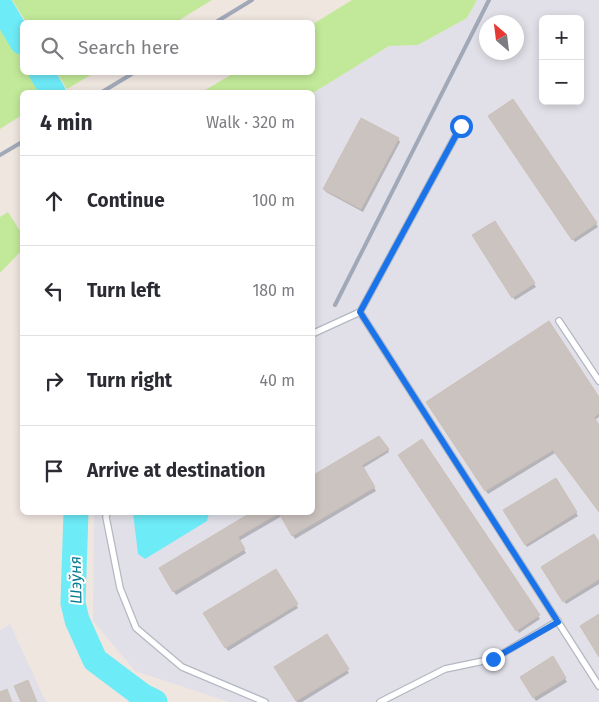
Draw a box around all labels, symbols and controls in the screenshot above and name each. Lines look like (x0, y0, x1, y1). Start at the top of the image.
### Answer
north arrow (479, 15, 524, 60)
map controls (539, 15, 584, 105)
button: + (539, 15, 584, 60)
search box (20, 20, 315, 75)
icon: search (38, 34, 66, 62)
text: Search here (78, 36, 179, 59)
button: − (539, 60, 584, 105)
text: 4 min (40, 110, 93, 136)
text: Walk · 320 m (206, 113, 295, 132)
route start (450, 115, 473, 138)
icon: ahead (40, 187, 68, 215)
text: Continue (87, 189, 165, 212)
text: 100 m (252, 191, 295, 210)
icon: left (40, 277, 68, 305)
text: Turn left (87, 279, 161, 302)
text: 180 m (252, 281, 295, 300)
icon: right (40, 367, 68, 395)
text: Turn right (87, 369, 172, 392)
text: 40 m (260, 371, 295, 390)
icon: arrive (40, 457, 68, 485)
text: Arrive at destination (87, 459, 266, 482)
water label: Шэўня (66, 556, 85, 604)
route end (482, 648, 505, 671)

